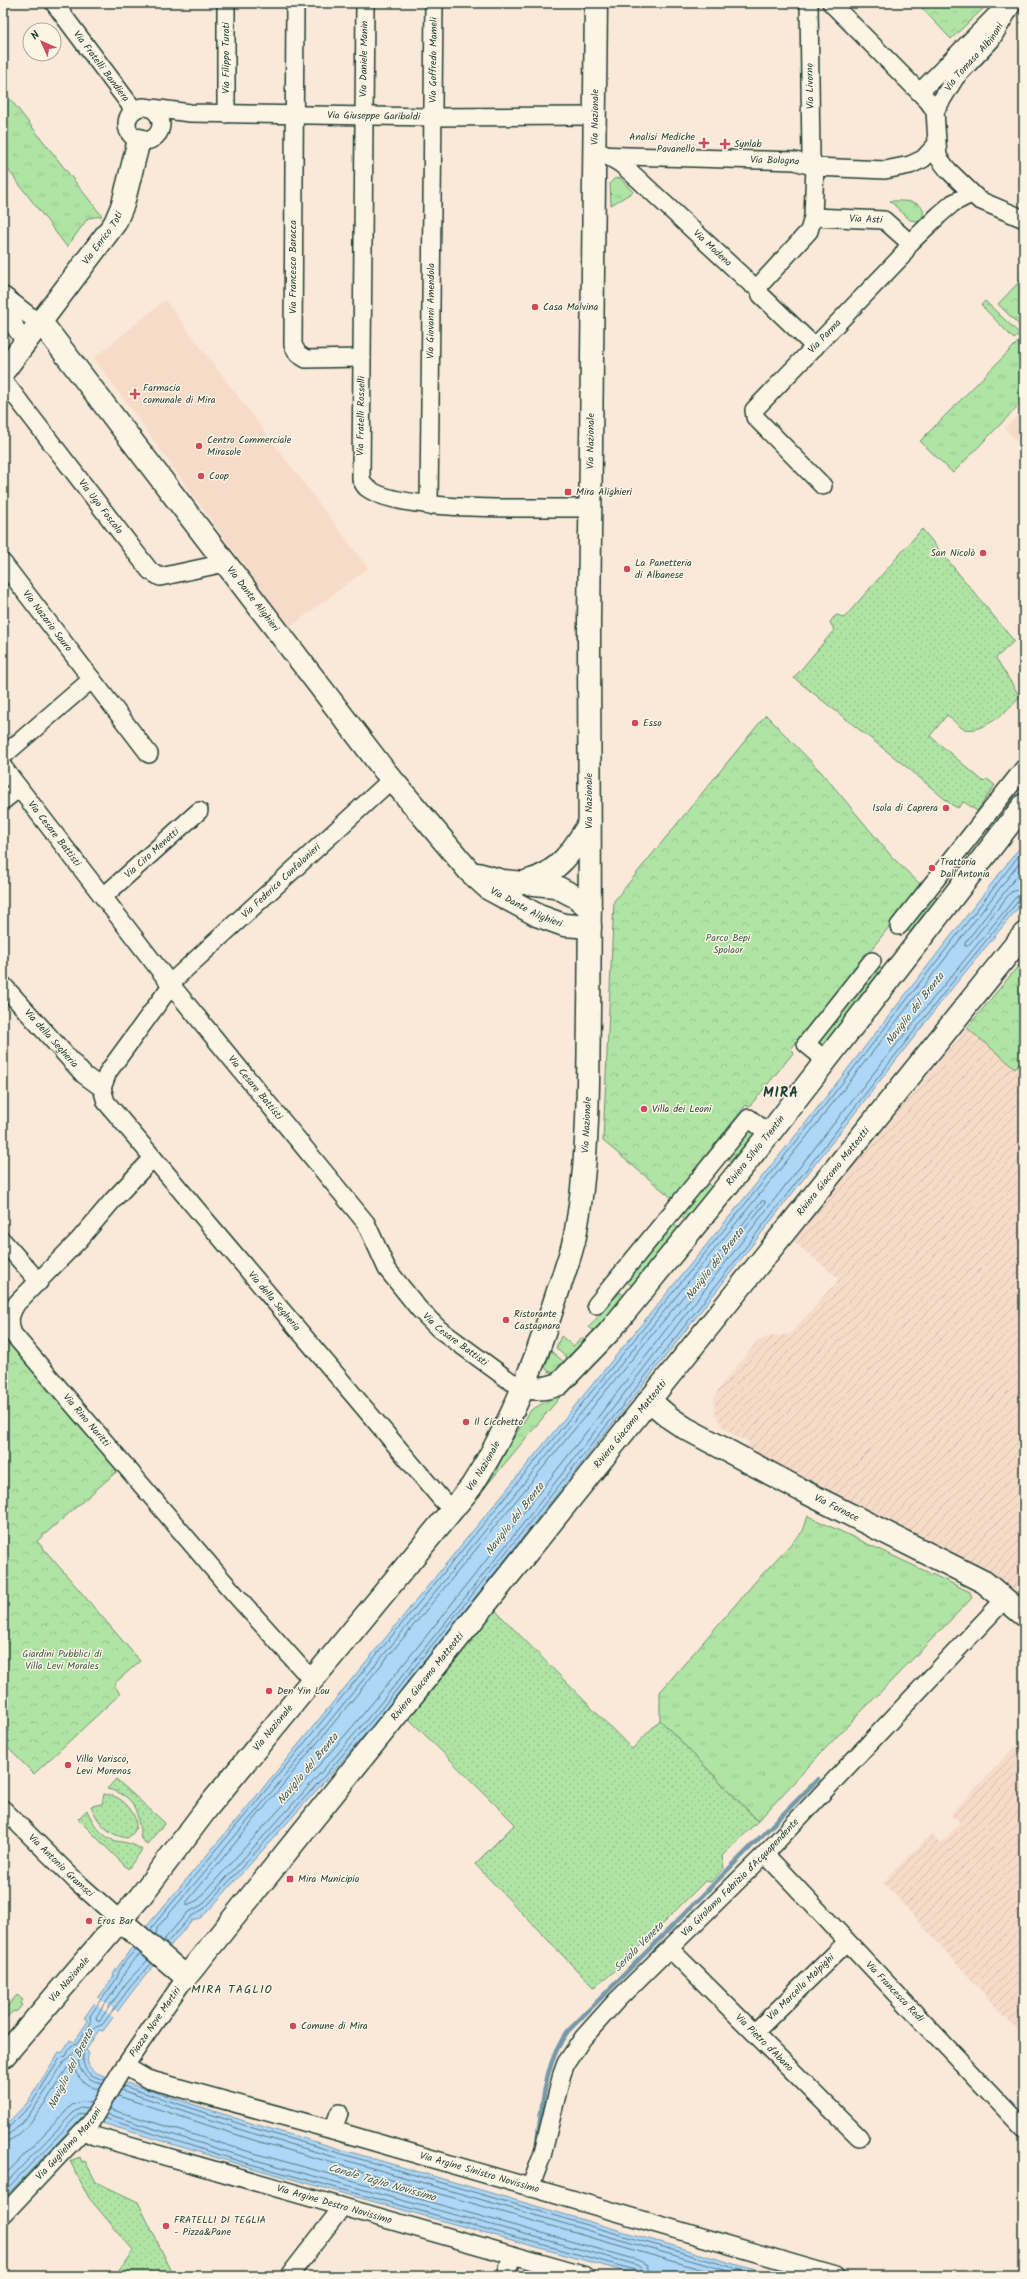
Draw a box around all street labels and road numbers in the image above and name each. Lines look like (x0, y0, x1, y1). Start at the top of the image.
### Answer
street label: Via Goffredo Mameli (425, 16, 442, 103)
street label: Via Tomaso Albinoni (941, 19, 1008, 94)
street label: Via Daniele Manin (355, 21, 373, 97)
street label: Via Filippo Turati (218, 22, 234, 94)
street label: Via Fratelli Bandiera (69, 27, 134, 106)
street label: Via Livorno (802, 62, 818, 109)
street label: Via Nazionale (587, 88, 603, 145)
street label: Via Giuseppe Garibaldi (327, 107, 421, 125)
street label: Via Bologna (750, 152, 802, 170)
street label: Via Enrico Toti (78, 208, 127, 268)
street label: Via Asti (849, 211, 883, 228)
street label: Via Francesco Baracca (285, 220, 301, 314)
street label: Via Modena (689, 226, 736, 271)
street label: Via Giovanni Amendola (422, 263, 439, 359)
street label: Via Parma (804, 315, 845, 357)
street label: Via Fratelli Rosselli (352, 375, 370, 456)
street label: Via Nazionale (582, 412, 599, 469)
street label: Via Ugo Foscolo (74, 476, 127, 538)
street label: Via Dante Alighieri (223, 563, 284, 636)
street label: Via Nazario Sauro (19, 587, 76, 656)
street label: Via Nazionale (581, 772, 597, 829)
street label: Via Cesare Battisti (24, 797, 85, 870)
street label: Via Ciro Menotti (121, 824, 183, 882)
street label: Via Federico Confalonieri (238, 839, 325, 922)
street label: Via Dante Alighieri (487, 883, 565, 932)
street label: Via della Segheria (20, 1006, 82, 1072)
street label: Via Cesare Battisti (224, 1052, 287, 1124)
street label: Via Nazionale (577, 1096, 596, 1154)
street label: Riviera Silvio Trentin (722, 1112, 789, 1189)
street label: Riviera Giacomo Matteotti (793, 1123, 874, 1219)
street label: Via della Segheria (244, 1268, 304, 1335)
street label: Via Cesare Battisti (419, 1309, 492, 1371)
street label: Riviera Giacomo Matteotti (590, 1376, 671, 1472)
street label: Via Rino Naritti (59, 1390, 114, 1451)
street label: Via Nazionale (462, 1438, 505, 1495)
street label: Via Fornace (811, 1490, 862, 1526)
street label: Riviera Giacomo Matteotti (387, 1628, 468, 1724)
street label: Via Nazionale (249, 1701, 297, 1755)
street label: Via Girolamo Fabrizio d'Acquapendente (677, 1814, 803, 1941)
street label: Via Antonio Gramsci (25, 1830, 98, 1902)
street label: Via Marcello Malpighi (763, 1950, 839, 2024)
street label: Via Nazionale (45, 1953, 94, 2006)
street label: Via Francesco Redi (862, 1957, 928, 2026)
street label: Piazza Nove Martiri (125, 1983, 185, 2060)
street label: Via Pietro d'Abano (731, 2010, 798, 2076)
street label: Via Guglielmo Marconi (32, 2104, 106, 2184)
street label: Via Argine Sinistro Novissimo (418, 2148, 542, 2198)
street label: Via Argine Destro Novissimo (275, 2180, 394, 2229)

